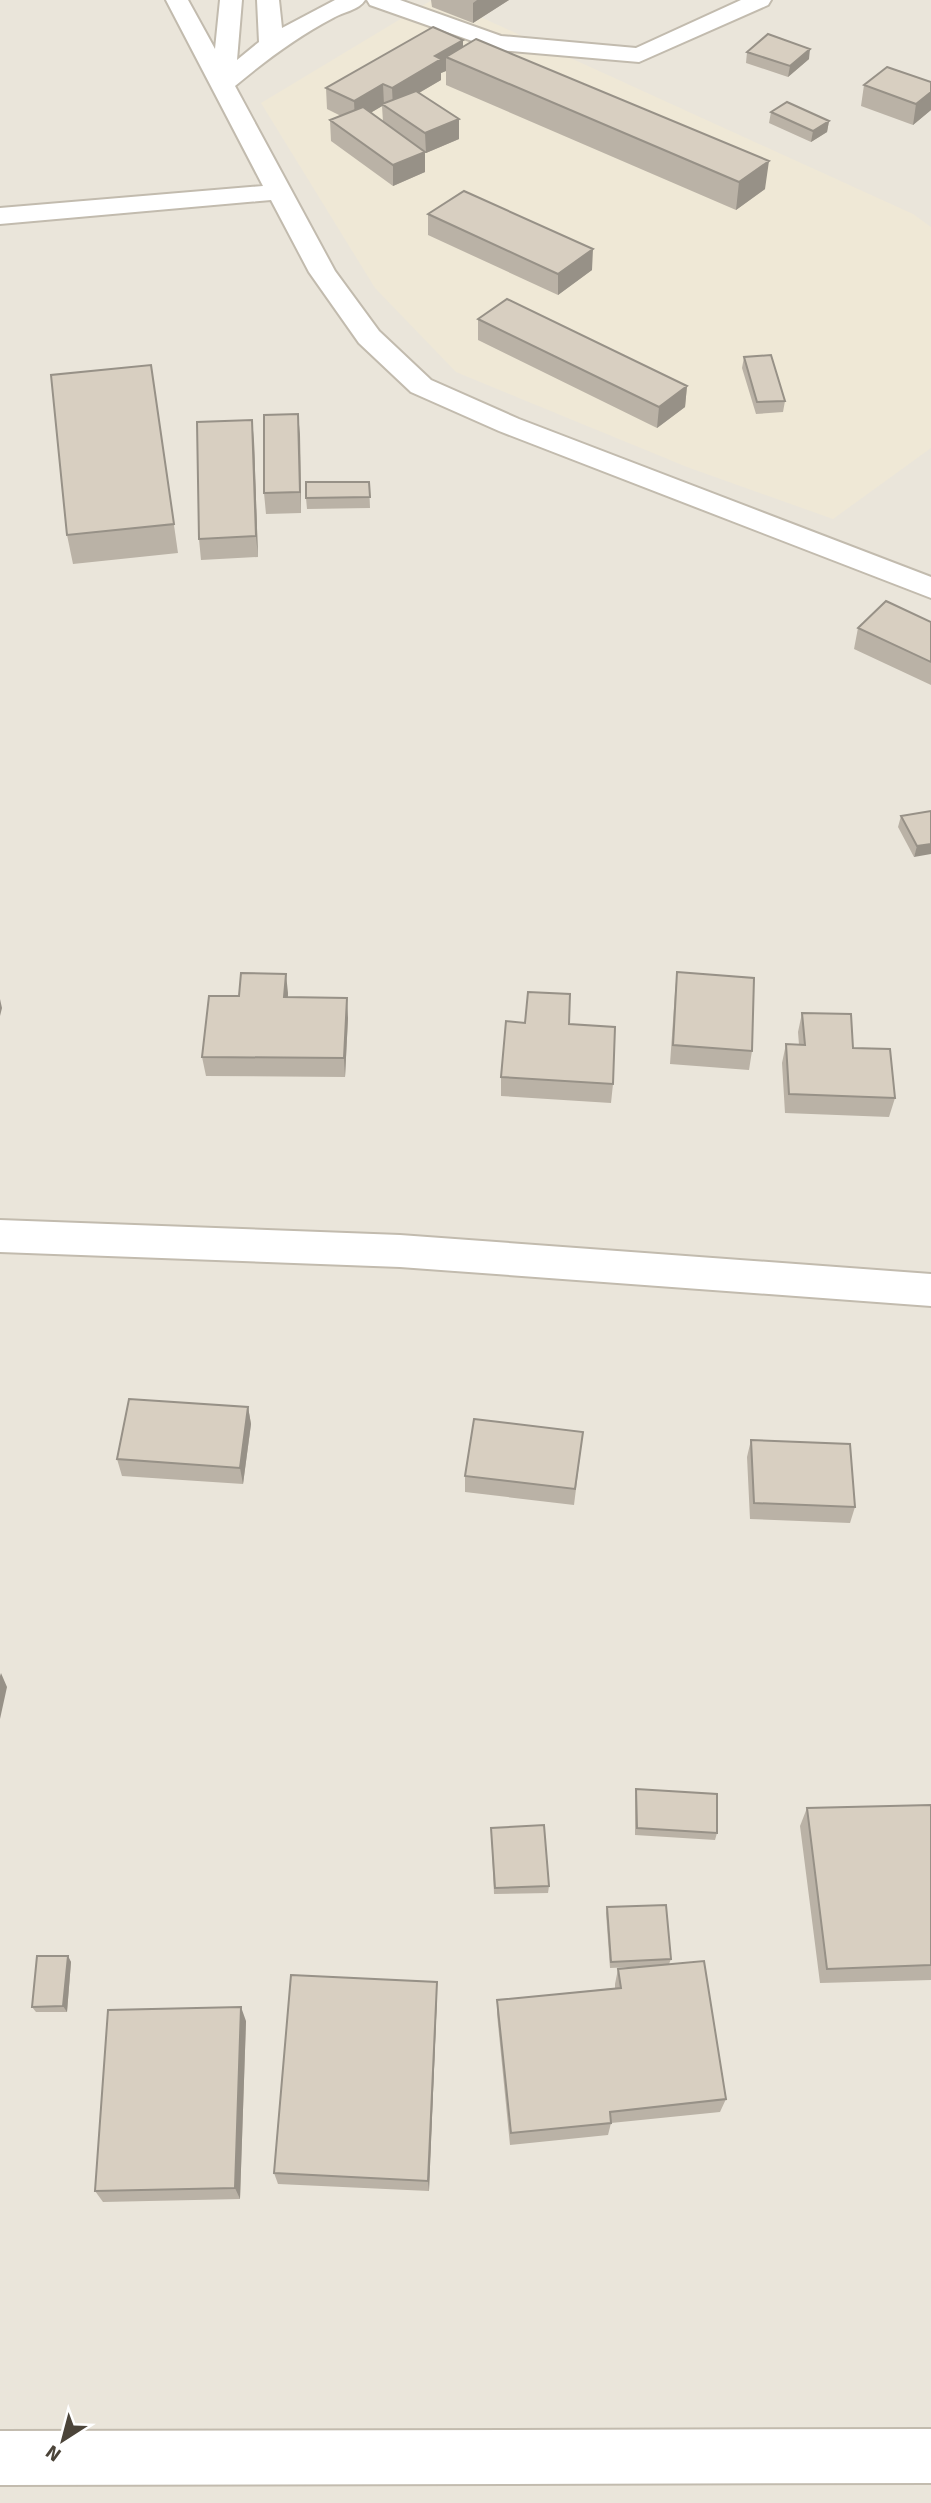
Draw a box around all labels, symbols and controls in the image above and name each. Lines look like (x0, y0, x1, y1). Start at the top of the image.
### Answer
north arrow (28, 2405, 98, 2475)
text: N (41, 2439, 66, 2467)

